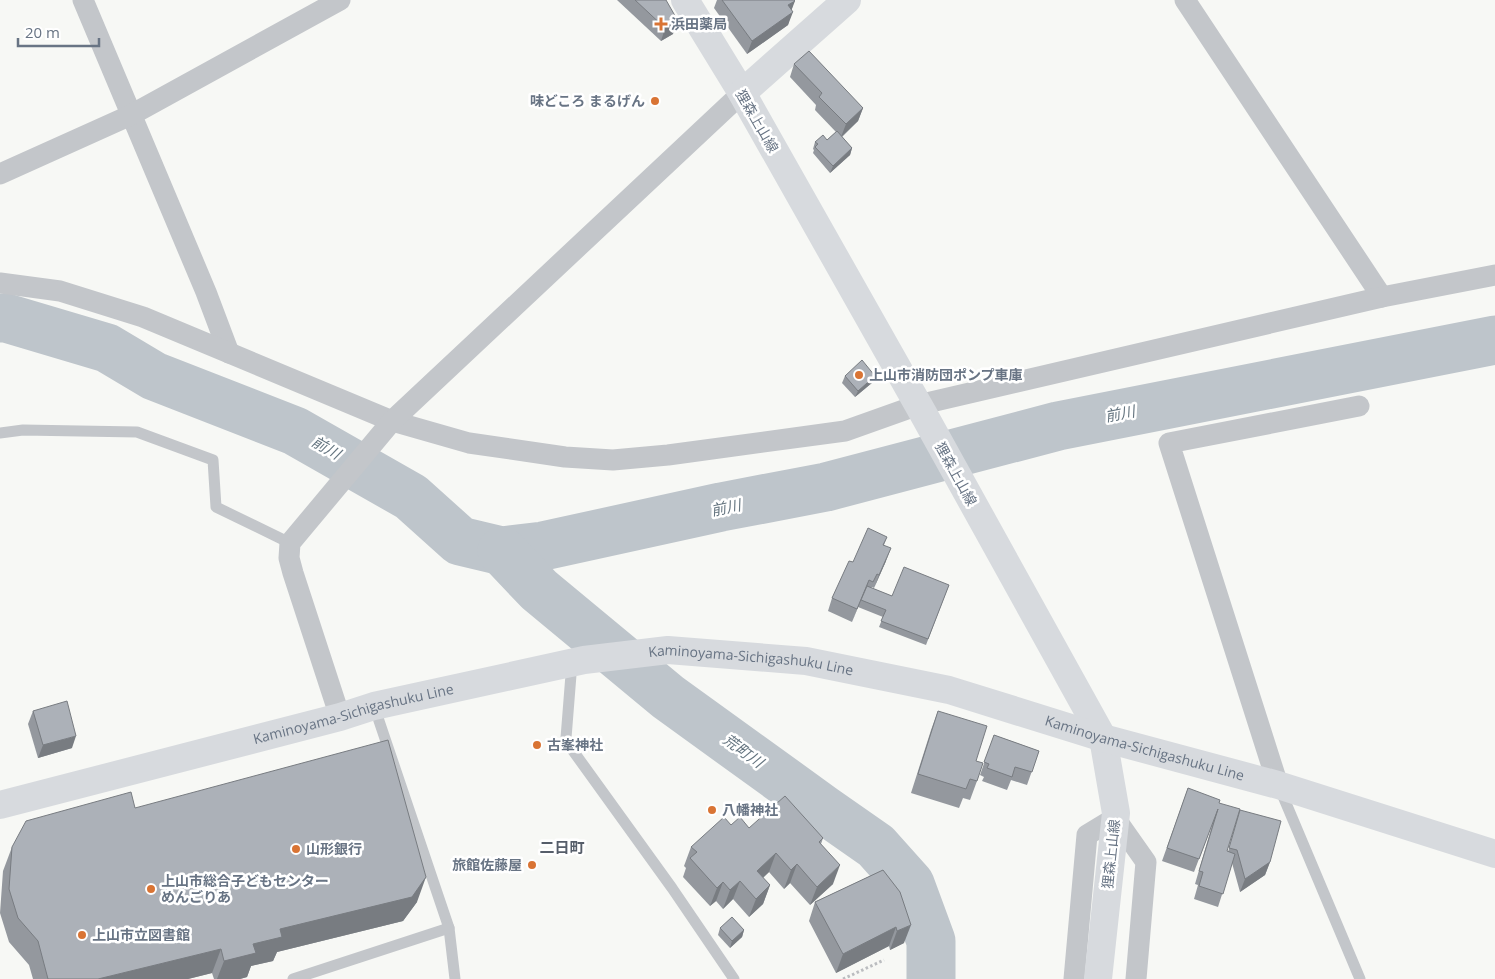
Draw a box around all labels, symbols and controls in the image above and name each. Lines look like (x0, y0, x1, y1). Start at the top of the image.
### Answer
place label: 浜田薬局 (671, 14, 727, 33)
scale bar (18, 15, 99, 47)
marker: 浜田薬局 (655, 18, 667, 30)
text: 20 m (25, 22, 60, 42)
street label: 狸森上山線 (732, 86, 783, 156)
place label: 味どころ まるげん (530, 91, 645, 110)
marker: 味どころ まるげん (649, 95, 661, 107)
place label: 上山市消防団ポンプ車庫 (869, 365, 1023, 384)
marker: 上山市消防団ポンプ車庫 (853, 369, 865, 381)
water label: 前川 (1103, 400, 1138, 426)
water label: 前川 (309, 431, 346, 464)
street label: 狸森上山線 (931, 439, 982, 509)
water label: 前川 (709, 494, 744, 520)
street label: Kaminoyama-Sichigashuku Line (647, 640, 855, 679)
street label: Kaminoyama-Sichigashuku Line (251, 679, 455, 748)
street label: Kaminoyama-Sichigashuku Line (1043, 711, 1247, 785)
water label: 荒町川 (720, 729, 769, 773)
place label: 古峯神社 (547, 735, 603, 754)
marker: 古峯神社 (531, 739, 543, 751)
place label: 八幡神社 (722, 800, 778, 819)
marker: 八幡神社 (706, 804, 718, 816)
street label: 狸森上山線 (1097, 818, 1124, 890)
district label: 二日町 (539, 837, 585, 857)
place label: 山形銀行 (306, 839, 362, 858)
marker: 山形銀行 (290, 843, 302, 855)
place label: 旅館佐藤屋 (452, 855, 522, 874)
marker: 旅館佐藤屋 (526, 859, 538, 871)
place label: 上山市総合子どもセンター めんごりあ (161, 871, 329, 906)
marker: 上山市総合子どもセンター めんごりあ (145, 883, 157, 895)
place label: 上山市立図書館 (92, 925, 190, 944)
marker: 上山市立図書館 (76, 929, 88, 941)

